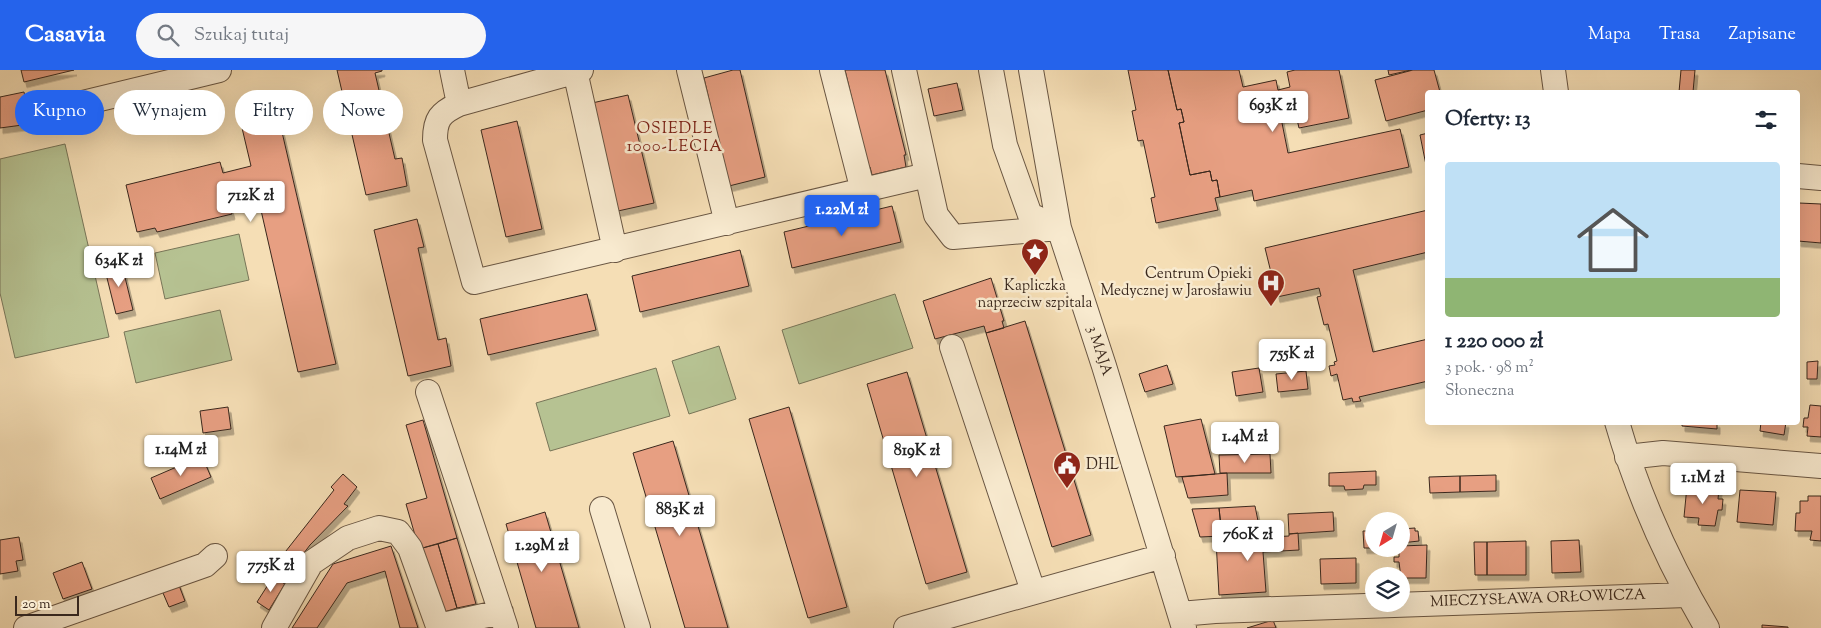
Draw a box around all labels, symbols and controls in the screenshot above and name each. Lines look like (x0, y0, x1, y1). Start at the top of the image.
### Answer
search box (136, 13, 486, 58)
text: Casavia (25, 18, 106, 52)
icon: search (154, 21, 182, 49)
text: Szukaj tutaj (194, 22, 289, 49)
text: Mapa (1588, 22, 1631, 48)
text: Trasa (1659, 22, 1700, 48)
text: Zapisane (1728, 22, 1796, 48)
chip: Kupno (15, 90, 104, 135)
chip: Wynajem (114, 90, 225, 135)
chip: Filtry (235, 90, 313, 135)
chip: Nowe (323, 90, 403, 135)
pin: 693K zł (1227, 90, 1319, 133)
text: 693K zł (1249, 95, 1297, 118)
text: Oferty: 13 (1445, 105, 1531, 135)
icon: filters (1752, 106, 1780, 134)
district label: OSIEDLE 1000-LECIA (627, 118, 723, 159)
pin: 712K zł (205, 180, 297, 223)
text: 712K zł (228, 185, 274, 208)
pin: 1.22M zł (790, 194, 894, 237)
icon: home (1568, 195, 1658, 285)
text: 1.22M zł (815, 199, 869, 222)
place icon: Kapliczka naprzeciw szpitala (1020, 237, 1050, 276)
pin: 634K zł (73, 246, 165, 288)
text: 634K zł (95, 250, 143, 273)
place label: Centrum Opieki Medycznej w Jarosławiu (1100, 264, 1252, 302)
hospital icon: Centrum Opieki Medycznej w Jarosławiu (1256, 268, 1286, 307)
place label: Kapliczka naprzeciw szpitala (978, 276, 1093, 314)
street label: 3 MAJA (1081, 323, 1117, 379)
text: 1 220 000 zł (1445, 327, 1543, 357)
pin: 755K zł (1246, 338, 1338, 381)
text: 755K zł (1270, 343, 1314, 366)
text: 3 pok. · 98 m² (1445, 357, 1534, 380)
text: Słoneczna (1445, 380, 1514, 403)
pin: 1.4M zł (1199, 422, 1291, 464)
text: 1.4M zł (1222, 426, 1268, 449)
pin: 1.14M zł (129, 434, 233, 477)
pin: 819K zł (871, 436, 963, 478)
text: 1.14M zł (155, 439, 207, 462)
text: 819K zł (894, 440, 940, 463)
public building icon: DHL (1052, 450, 1082, 489)
place label: DHL (1086, 455, 1119, 476)
pin: 1.1M zł (1657, 462, 1749, 505)
text: 1.1M zł (1681, 467, 1725, 490)
pin: 883K zł (634, 494, 726, 537)
text: 883K zł (656, 499, 704, 522)
north arrow (1365, 512, 1410, 558)
map controls (1365, 512, 1410, 612)
pin: 760K zł (1202, 520, 1294, 562)
text: 760K zł (1223, 524, 1273, 547)
pin: 1.29M zł (490, 530, 594, 573)
text: 1.29M zł (515, 535, 569, 558)
pin: 775K zł (225, 550, 317, 593)
text: 775K zł (247, 555, 295, 578)
button: layers (1365, 567, 1410, 612)
street label: MIECZYSŁAWA ORŁOWICZA (1430, 585, 1646, 613)
scale bar (15, 593, 79, 616)
text: 20 m (22, 595, 51, 615)

